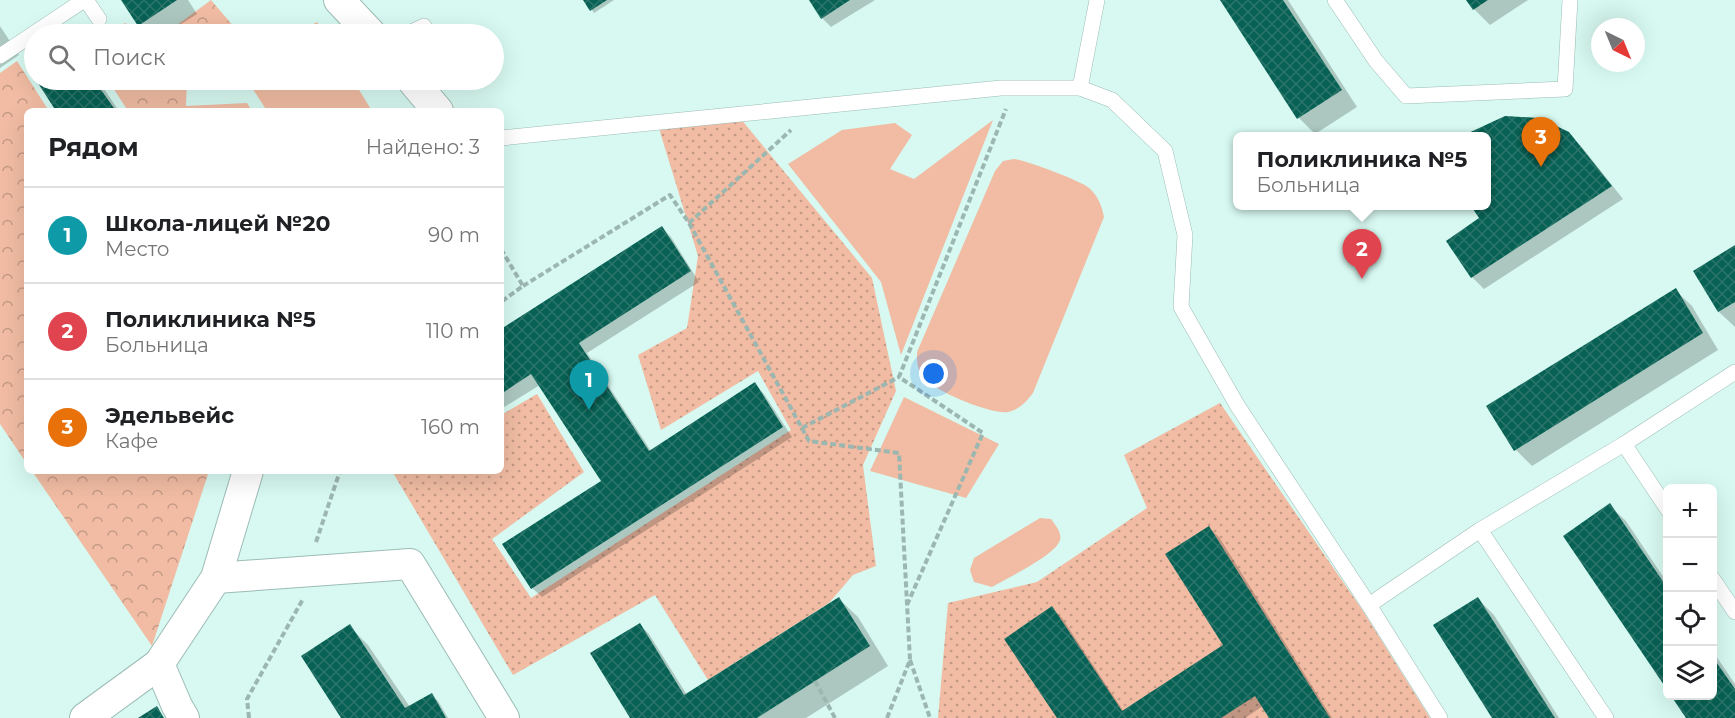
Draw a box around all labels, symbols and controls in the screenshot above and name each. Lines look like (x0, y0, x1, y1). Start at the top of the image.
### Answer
north arrow (1591, 18, 1645, 72)
search box (24, 24, 504, 90)
icon: search (45, 41, 78, 74)
text: Поиск (93, 44, 165, 71)
pin: 3 (1522, 118, 1560, 167)
text: Рядом (48, 131, 139, 163)
popup (1233, 132, 1491, 210)
text: Найдено: 3 (366, 135, 480, 159)
text: Поликлиника №5 (1257, 146, 1467, 173)
text: Больница (1257, 173, 1360, 197)
text: Школа-лицей №20 (105, 210, 330, 237)
text: 1 (64, 223, 71, 247)
text: 90 m (428, 223, 480, 247)
pin: 2 (1342, 230, 1382, 279)
text: Место (105, 237, 169, 261)
text: Поликлиника №5 (105, 306, 316, 333)
text: 2 (62, 319, 73, 343)
text: 110 m (426, 319, 480, 343)
text: Больница (105, 333, 209, 357)
your location (919, 359, 948, 388)
pin: 1 (570, 360, 608, 410)
text: Эдельвейс (105, 402, 234, 429)
text: 3 (62, 415, 73, 439)
text: 160 m (421, 415, 480, 439)
text: Кафе (105, 429, 158, 453)
map controls (1663, 484, 1717, 700)
button: + (1663, 484, 1717, 538)
button: − (1663, 538, 1717, 592)
button: locate (1663, 592, 1717, 646)
button: layers (1663, 646, 1717, 700)

